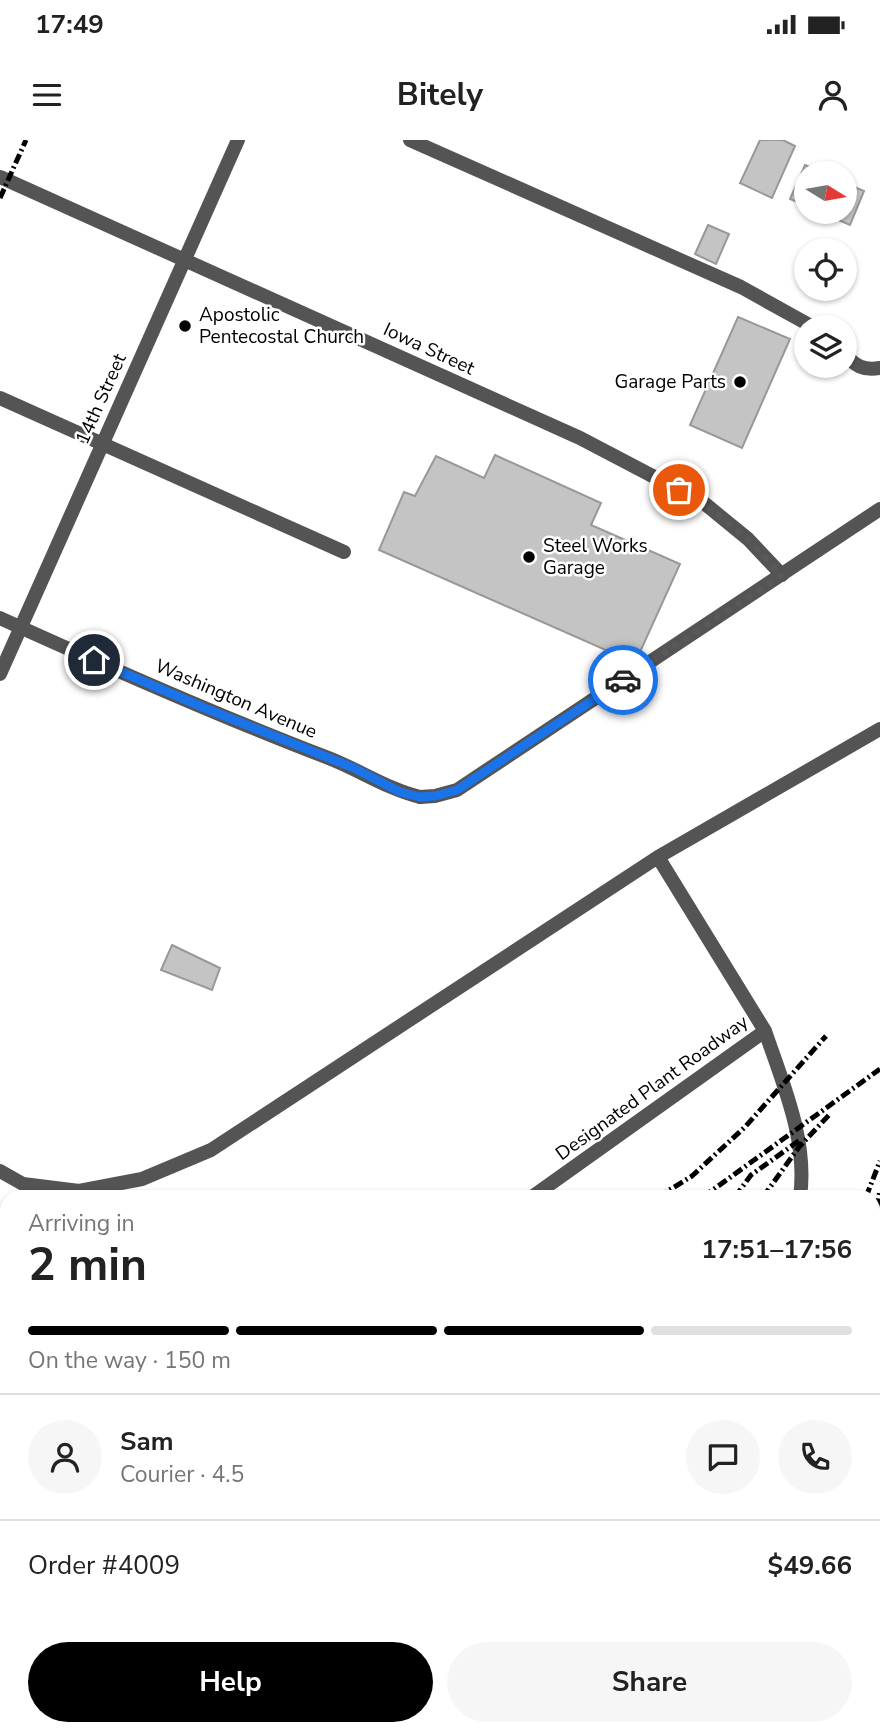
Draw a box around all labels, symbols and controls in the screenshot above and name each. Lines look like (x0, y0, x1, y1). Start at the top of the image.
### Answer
text: 17:49 (35, 7, 104, 42)
text: Bitely (397, 73, 483, 116)
icon: menu (28, 76, 66, 114)
icon: person (814, 76, 852, 114)
north arrow (794, 161, 858, 224)
map controls (794, 161, 857, 378)
button: locate (794, 238, 857, 301)
place label: Apostolic Pentecostal Church (199, 302, 364, 350)
button: layers (794, 315, 857, 378)
street label: Iowa Street (379, 317, 479, 382)
marker: Apostolic Pentecostal Church (177, 318, 193, 334)
street label: 14th Street (69, 349, 133, 449)
place label: Garage Parts (615, 369, 726, 395)
marker: Garage Parts (732, 374, 748, 390)
pin (649, 460, 709, 520)
icon: bag (660, 471, 698, 509)
place label: Steel Works Garage (543, 533, 648, 581)
marker: Steel Works Garage (521, 549, 537, 565)
pin (64, 630, 124, 690)
icon: home (75, 641, 113, 679)
courier (588, 645, 658, 715)
street label: Washington Avenue (151, 653, 321, 745)
icon: car (604, 661, 642, 699)
street label: Designated Plant Roadway (550, 1009, 754, 1167)
text: Arriving in (28, 1208, 135, 1239)
text: 17:51–17:56 (701, 1232, 852, 1267)
text: 2 min (28, 1233, 147, 1296)
text: On the way · 150 m (28, 1345, 231, 1376)
button: person (28, 1420, 102, 1494)
button: chat (686, 1420, 760, 1494)
button: phone (778, 1420, 852, 1494)
text: Sam (120, 1424, 173, 1459)
text: Courier · 4.5 (120, 1459, 244, 1490)
text: Order #4009 (28, 1548, 180, 1583)
text: $49.66 (768, 1548, 852, 1583)
button: Help (28, 1642, 433, 1722)
button: Share (447, 1642, 852, 1722)

